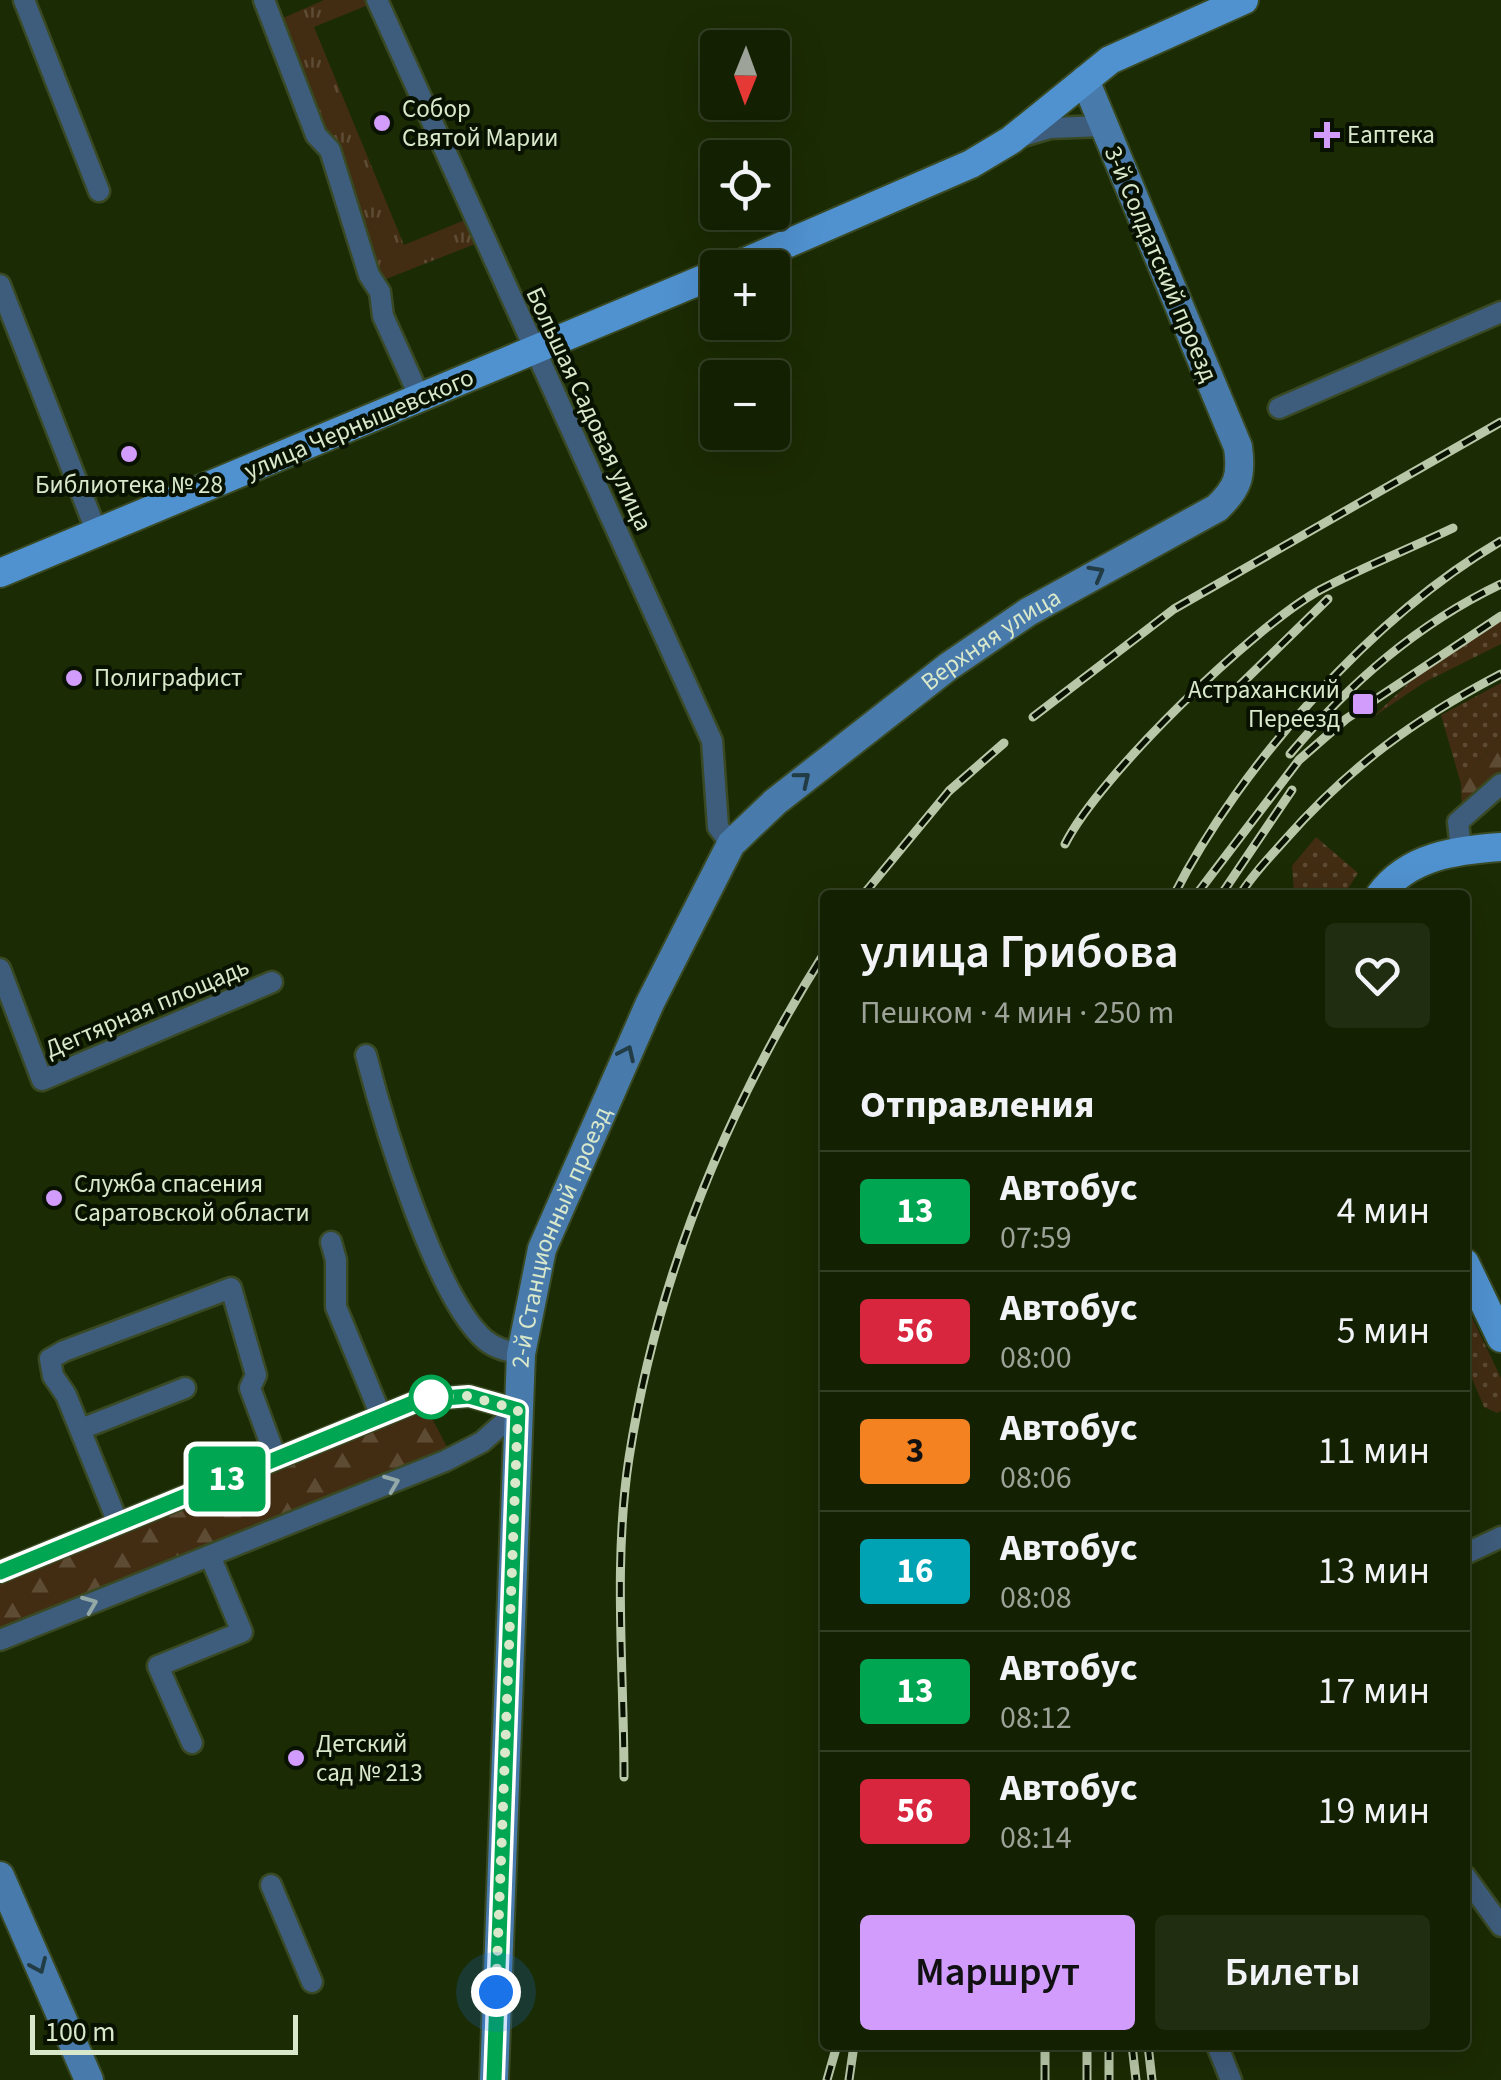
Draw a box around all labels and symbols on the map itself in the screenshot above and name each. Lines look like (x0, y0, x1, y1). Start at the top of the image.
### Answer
north arrow (700, 30, 790, 120)
place label: Собор Святой Марии (402, 91, 559, 156)
marker: Собор Святой Марии (371, 112, 393, 134)
place label: Еаптека (1347, 117, 1435, 153)
marker: Еаптека (1316, 124, 1338, 146)
street label: 3-й Солдатский проезд (1095, 141, 1227, 387)
street label: Большая Садовая улица (517, 281, 661, 537)
street label: улица Чернышевского (239, 359, 479, 489)
marker: Библиотека № 28 (118, 443, 140, 465)
place label: Библиотека № 28 (35, 467, 223, 503)
one-way arrow (1087, 565, 1105, 585)
street label: Верхняя улица (913, 579, 1067, 700)
place label: Полиграфист (94, 660, 243, 696)
marker: Полиграфист (63, 667, 85, 689)
place label: Астраханский Переезд (1188, 672, 1340, 737)
marker: Астраханский Переезд (1350, 691, 1376, 717)
one-way arrow (792, 773, 810, 791)
street label: Дегтярная площадь (39, 949, 255, 1067)
one-way arrow (615, 1045, 635, 1063)
street label: 2-й Станционный проезд (502, 1101, 620, 1369)
place label: Служба спасения Саратовской области (74, 1166, 310, 1231)
marker: Служба спасения Саратовской области (43, 1187, 65, 1209)
unlabelled marker (410, 1376, 452, 1418)
line badge: 13 (182, 1446, 272, 1512)
one-way arrow (382, 1474, 400, 1494)
one-way arrow (81, 1596, 98, 1616)
place label: Детский сад № 213 (316, 1726, 423, 1791)
marker: Детский сад № 213 (285, 1747, 307, 1769)
one-way arrow (27, 1956, 47, 1974)
your location (471, 1967, 521, 2017)
scale bar (30, 2010, 298, 2054)

